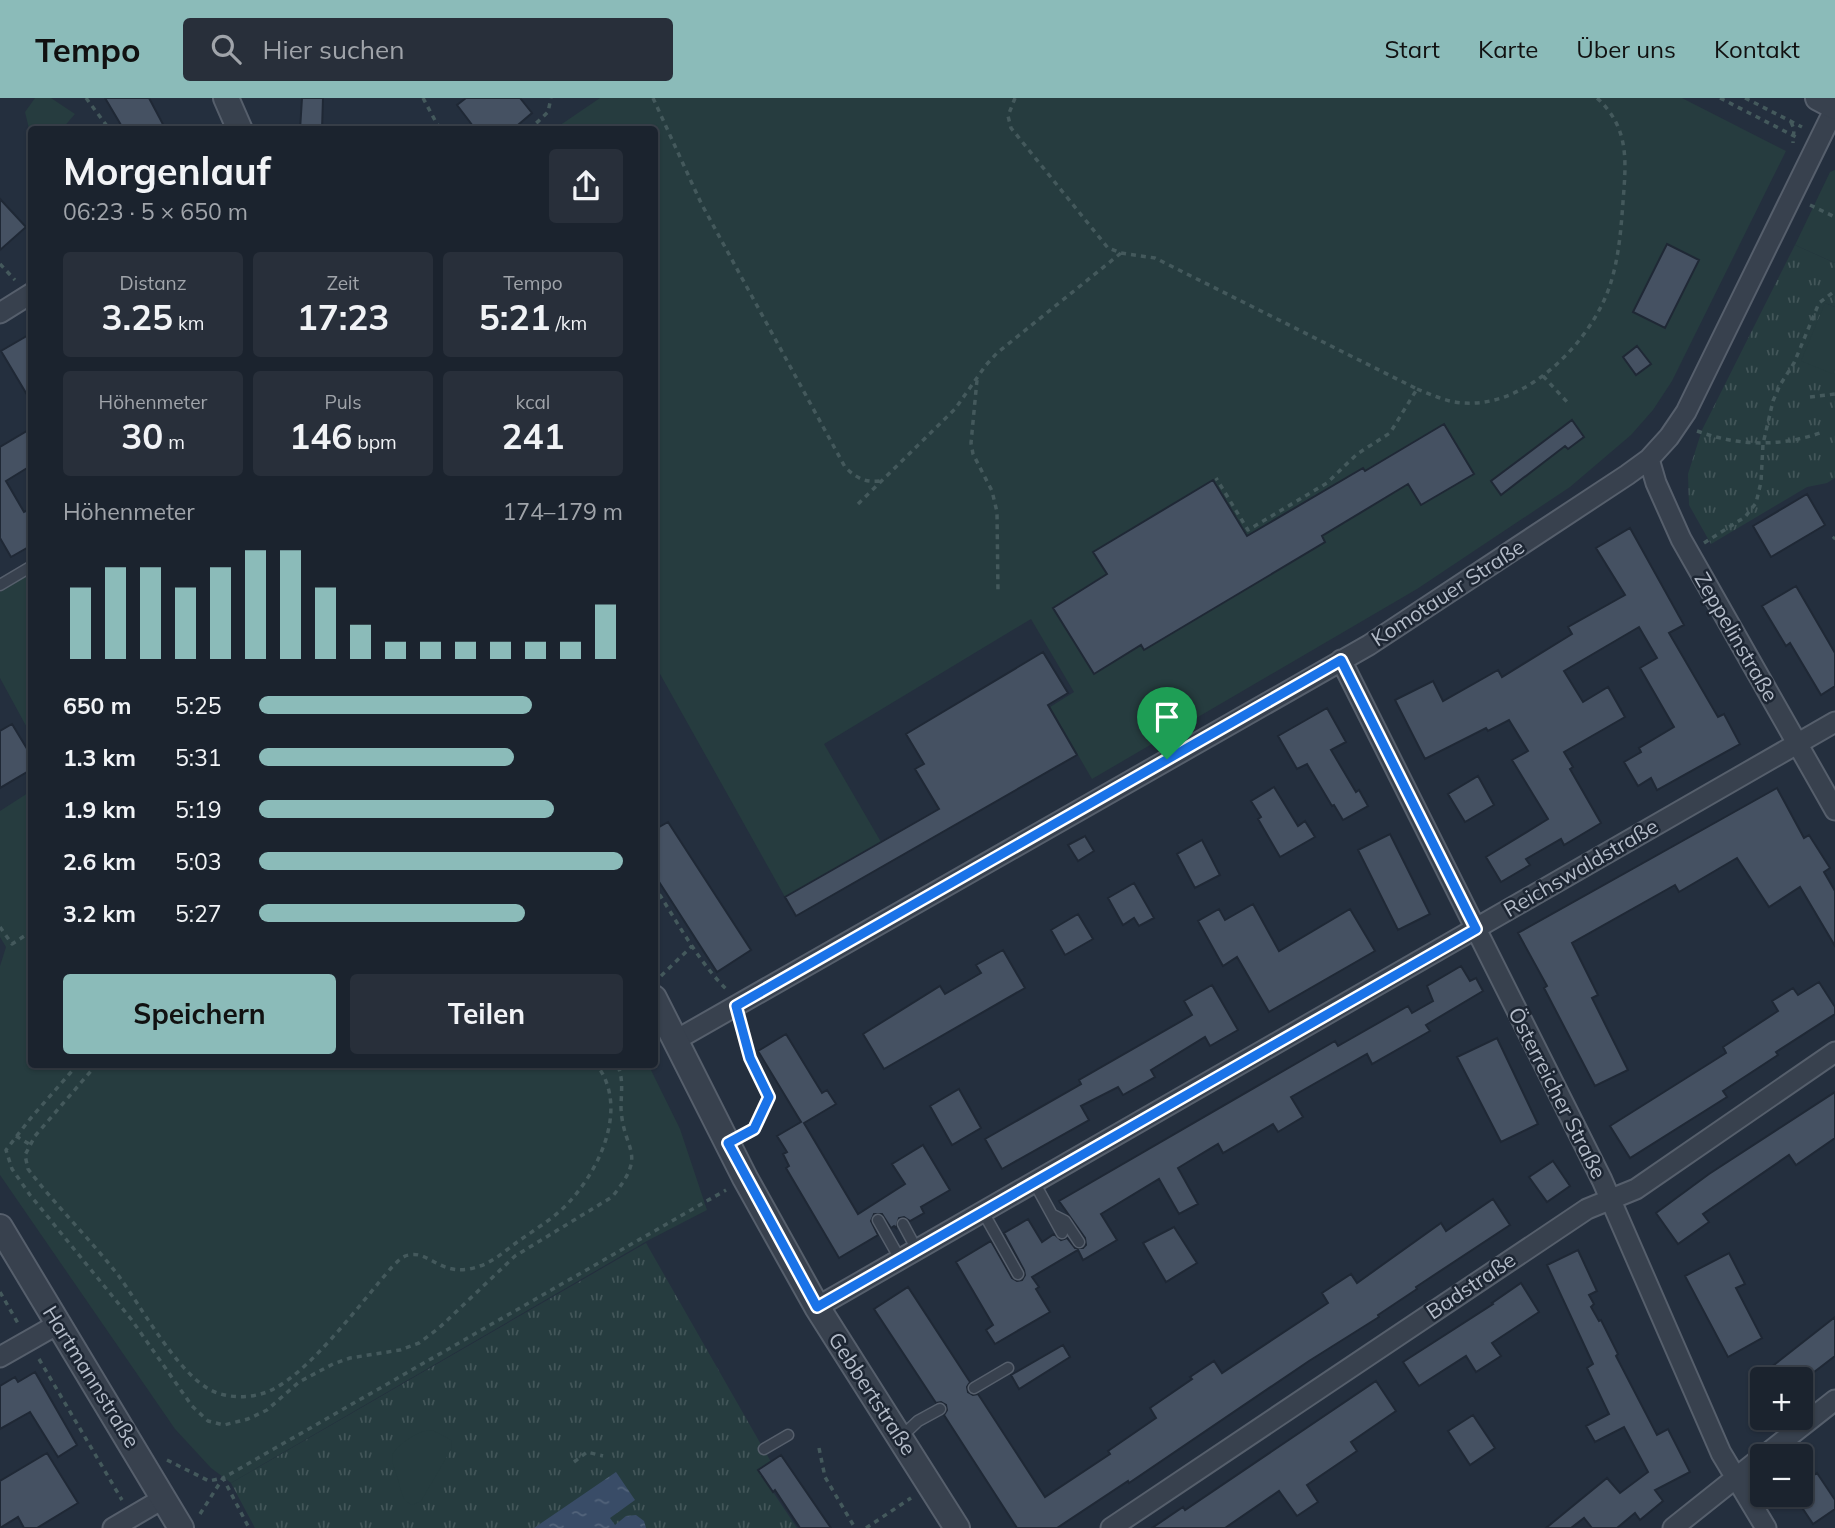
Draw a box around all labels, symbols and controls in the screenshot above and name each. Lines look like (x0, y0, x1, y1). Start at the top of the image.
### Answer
search box (183, 18, 673, 81)
text: Tempo (35, 29, 141, 70)
icon: search (207, 30, 245, 68)
text: Hier suchen (263, 33, 404, 66)
text: Start (1384, 34, 1440, 64)
text: Karte (1478, 34, 1538, 64)
text: Über uns (1576, 34, 1676, 64)
text: Kontakt (1714, 34, 1800, 64)
text: Morgenlauf (63, 147, 271, 195)
button: share (549, 149, 623, 223)
text: 06:23 · 5 × 650 m (63, 197, 248, 226)
text: Distanz (119, 271, 187, 295)
text: Zeit (327, 271, 359, 295)
text: Tempo (503, 271, 563, 295)
text: 3.25 (101, 295, 173, 339)
text: 17:23 (297, 295, 389, 339)
text: 5:21 (479, 295, 550, 339)
text: km (173, 311, 205, 335)
text: /km (550, 311, 587, 335)
text: Höhenmeter (99, 390, 207, 414)
text: Puls (324, 390, 362, 414)
text: kcal (516, 390, 550, 414)
text: 30 (121, 414, 163, 458)
text: 146 (289, 414, 352, 458)
text: 241 (501, 414, 565, 458)
text: m (163, 430, 185, 454)
text: bpm (352, 430, 397, 454)
text: Höhenmeter (63, 497, 195, 526)
text: 174–179 m (502, 497, 623, 526)
street label: Komotauer Straße (1366, 533, 1529, 651)
street label: Zeppelinstraße (1689, 567, 1784, 706)
pin (1137, 687, 1197, 759)
text: 650 m (63, 691, 131, 720)
text: 5:25 (175, 691, 222, 720)
icon: arrive (1148, 698, 1186, 736)
text: 1.3 km (63, 743, 136, 772)
text: 5:31 (175, 743, 222, 772)
text: 1.9 km (63, 795, 136, 824)
text: 5:19 (175, 795, 222, 824)
street label: Reichswaldstraße (1498, 812, 1663, 922)
text: 2.6 km (63, 847, 136, 876)
text: 5:03 (175, 847, 222, 876)
text: 3.2 km (63, 899, 136, 928)
text: 5:27 (175, 899, 222, 928)
button: Speichern (63, 974, 336, 1054)
button: Teilen (350, 974, 623, 1054)
street label: Österreicher Straße (1503, 1002, 1612, 1183)
street label: Badstraße (1421, 1246, 1520, 1324)
street label: Hartmannstraße (38, 1301, 146, 1452)
street label: Gebbertstraße (823, 1327, 922, 1460)
map controls (1750, 1367, 1813, 1507)
button: + (1750, 1367, 1813, 1430)
button: − (1750, 1444, 1813, 1507)

